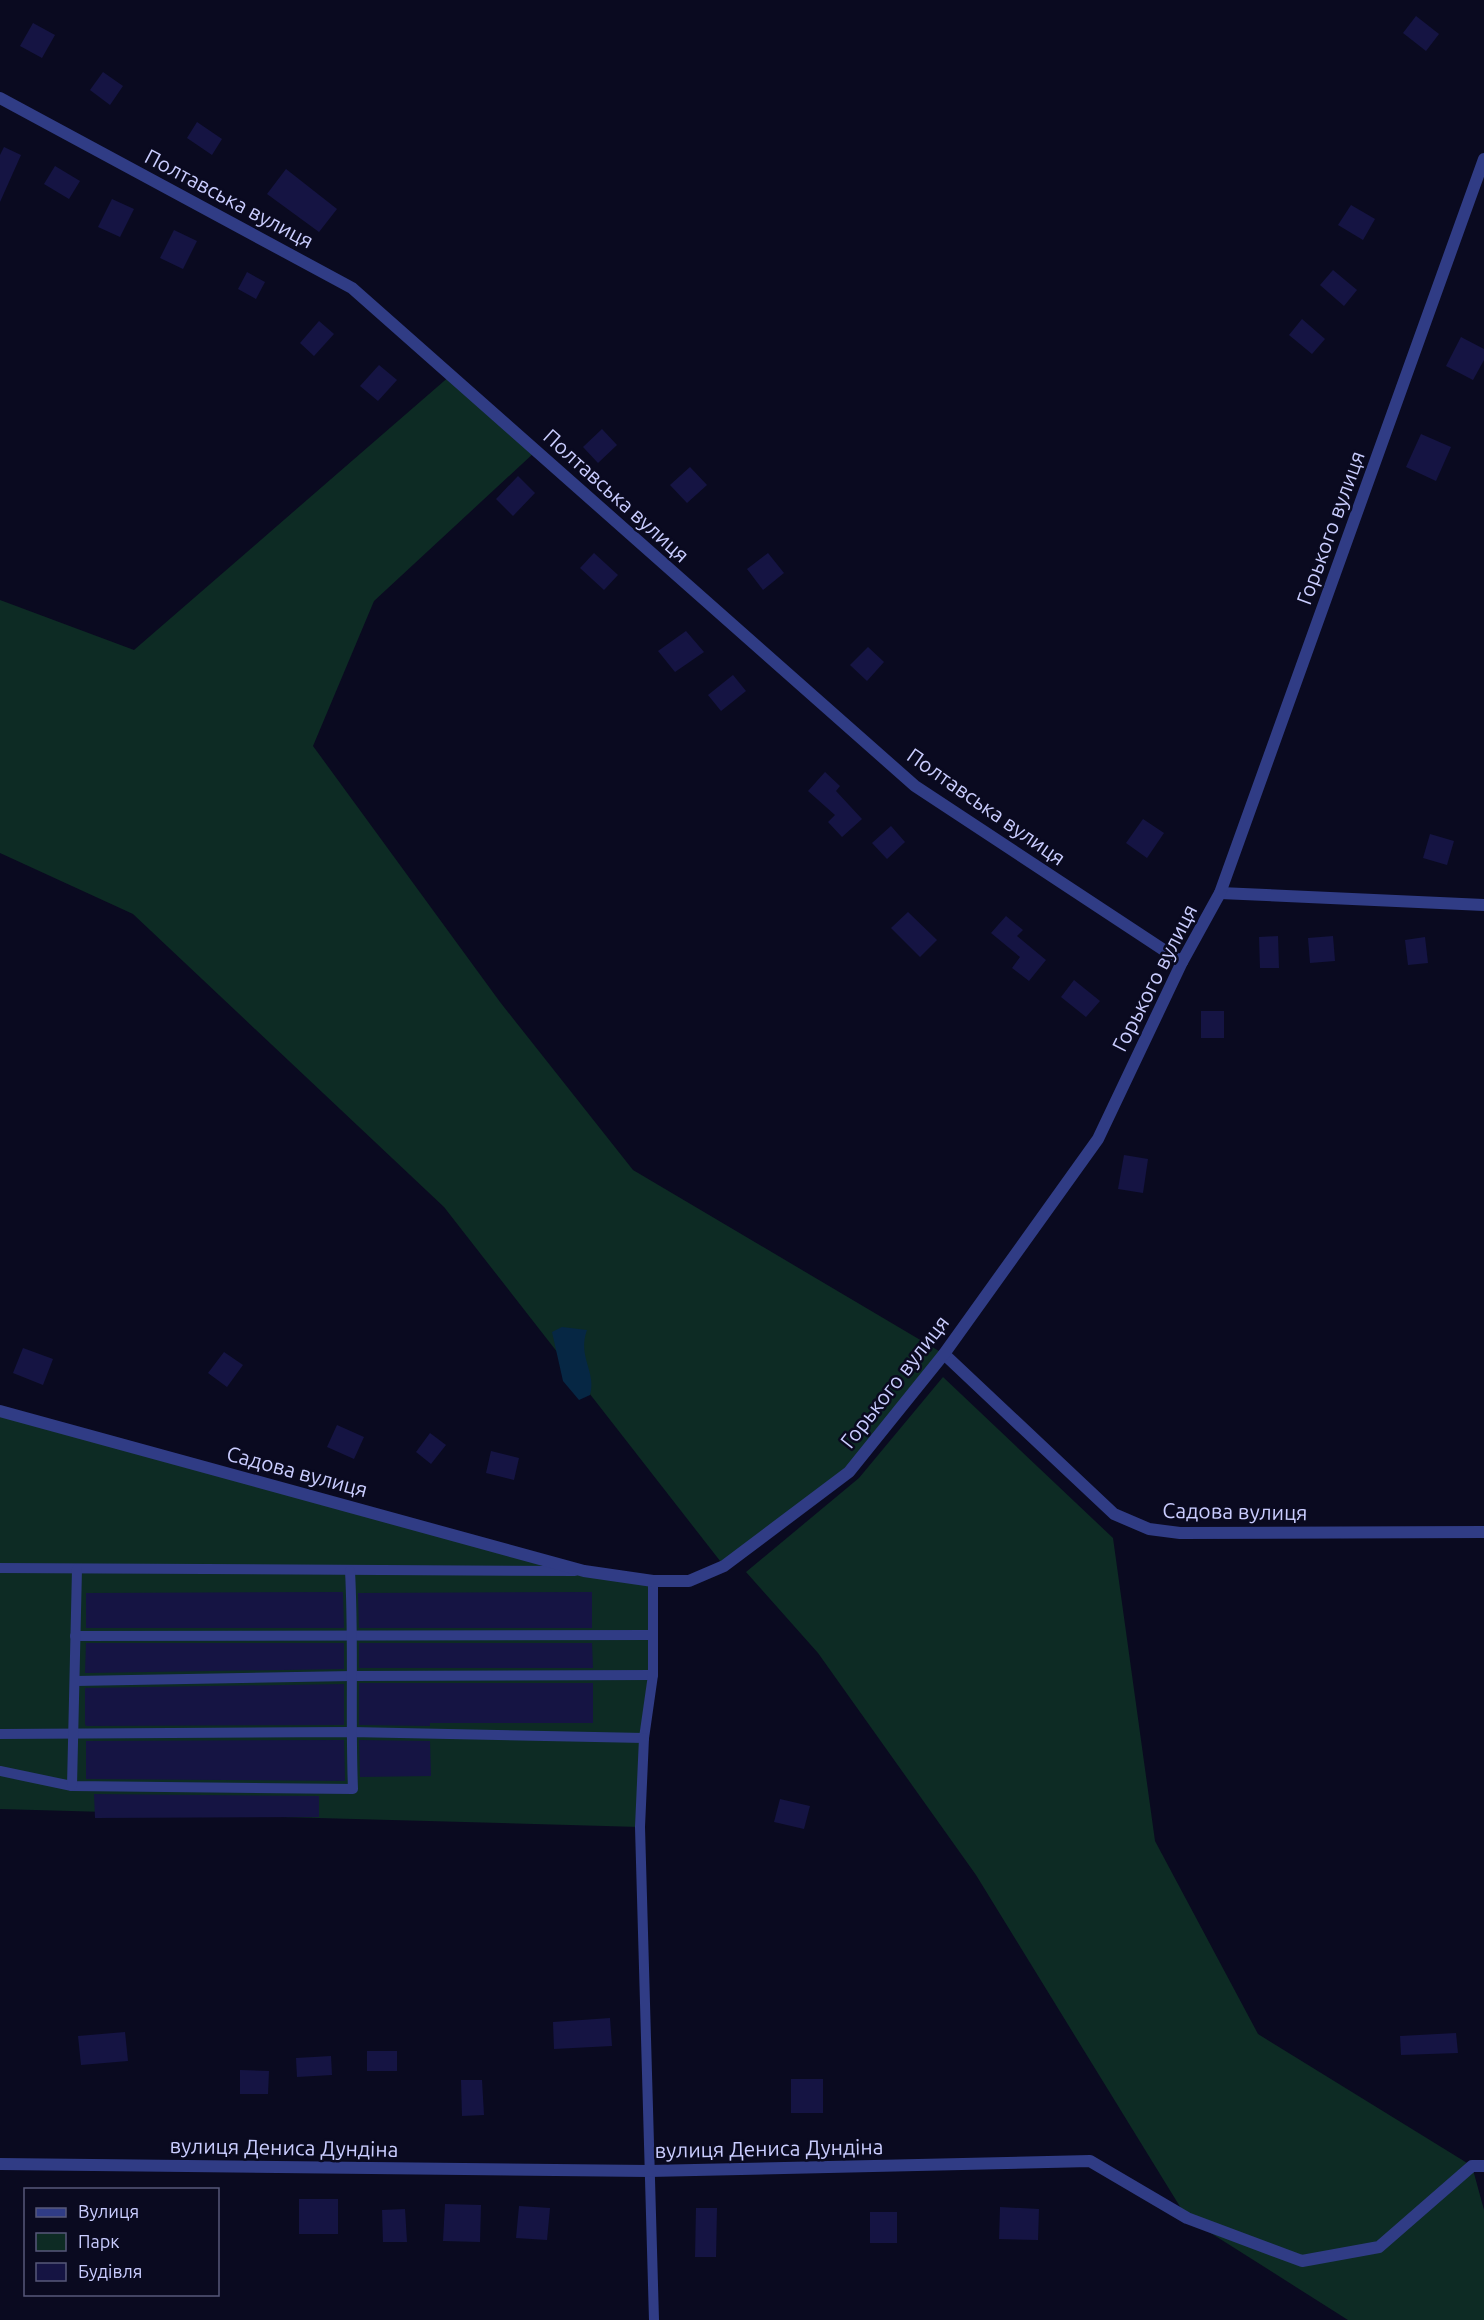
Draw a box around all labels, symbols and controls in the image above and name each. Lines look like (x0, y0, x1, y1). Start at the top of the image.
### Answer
street label: Полтавська вулиця (141, 144, 318, 253)
street label: Полтавська вулиця (539, 424, 694, 567)
street label: Горького вулиця (1291, 448, 1369, 608)
street label: Полтавська вулиця (903, 743, 1070, 870)
street label: Горького вулиця (1107, 900, 1201, 1055)
street label: Горького вулиця (835, 1310, 953, 1452)
street label: Садова вулиця (224, 1441, 370, 1501)
street label: Садова вулиця (1162, 1498, 1308, 1524)
street label: вулиця Дениса Дундіна (169, 2133, 399, 2161)
street label: вулиця Дениса Дундіна (654, 2134, 884, 2162)
legend (24, 2188, 219, 2296)
text: Вулиця (78, 2201, 139, 2221)
text: Парк (78, 2231, 119, 2251)
text: Будівля (78, 2261, 143, 2281)

